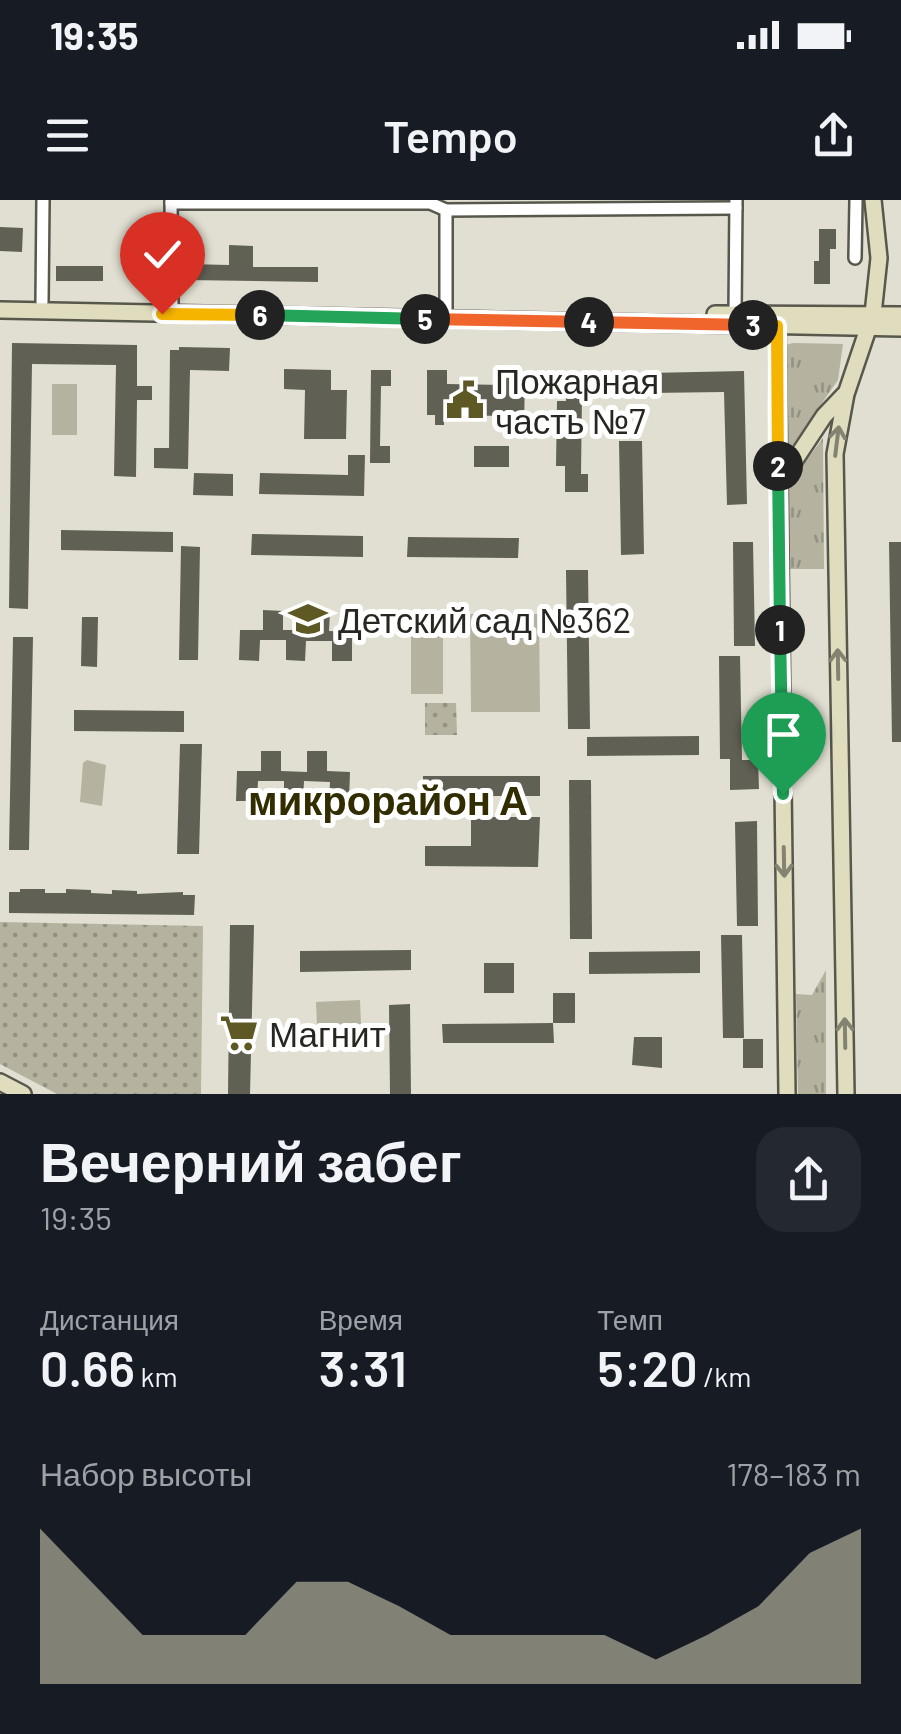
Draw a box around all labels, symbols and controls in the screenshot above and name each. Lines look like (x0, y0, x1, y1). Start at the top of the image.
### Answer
text: 19:35 (50, 12, 138, 58)
icon: menu (40, 108, 95, 163)
text: Tempo (383, 108, 518, 162)
icon: share (806, 108, 861, 163)
pin (120, 212, 205, 315)
icon: check (135, 227, 190, 282)
pin: 6 (235, 290, 285, 340)
pin: 5 (400, 294, 450, 344)
pin: 4 (564, 297, 614, 347)
text: 6 (252, 298, 268, 332)
pin: 3 (728, 300, 778, 350)
text: 5 (417, 302, 433, 336)
text: 4 (581, 305, 597, 339)
text: 3 (745, 308, 761, 342)
place label: Пожарная часть №7 (495, 359, 659, 441)
public building icon: Пожарная часть №7 (444, 379, 486, 421)
one-way arrow (828, 426, 847, 458)
pin: 2 (753, 441, 803, 491)
text: 2 (770, 449, 786, 483)
school or university icon: Детский сад №362 (287, 598, 329, 640)
place label: Детский сад №362 (338, 598, 631, 640)
pin: 1 (755, 605, 805, 655)
text: 1 (775, 613, 785, 647)
one-way arrow (828, 649, 848, 682)
pin (741, 692, 826, 795)
icon: arrive (756, 707, 811, 762)
district label: микрорайон А (248, 775, 528, 823)
one-way arrow (774, 844, 794, 877)
supermarket icon: Магнит (218, 1012, 260, 1054)
place label: Магнит (269, 1012, 386, 1054)
one-way arrow (835, 1017, 854, 1049)
text: Вечерний забег (40, 1127, 462, 1193)
button: share (756, 1127, 861, 1232)
text: 19:35 (40, 1198, 112, 1236)
text: Дистанция (40, 1302, 179, 1336)
text: Время (319, 1302, 403, 1336)
text: Темп (597, 1302, 663, 1336)
text: 0.66 (40, 1337, 135, 1397)
text: 3:31 (319, 1337, 407, 1397)
text: 5:20 (597, 1337, 698, 1397)
text: km (135, 1359, 178, 1393)
text: /km (698, 1359, 752, 1393)
text: Набор высоты (40, 1454, 252, 1492)
text: 178–183 m (726, 1454, 861, 1492)

